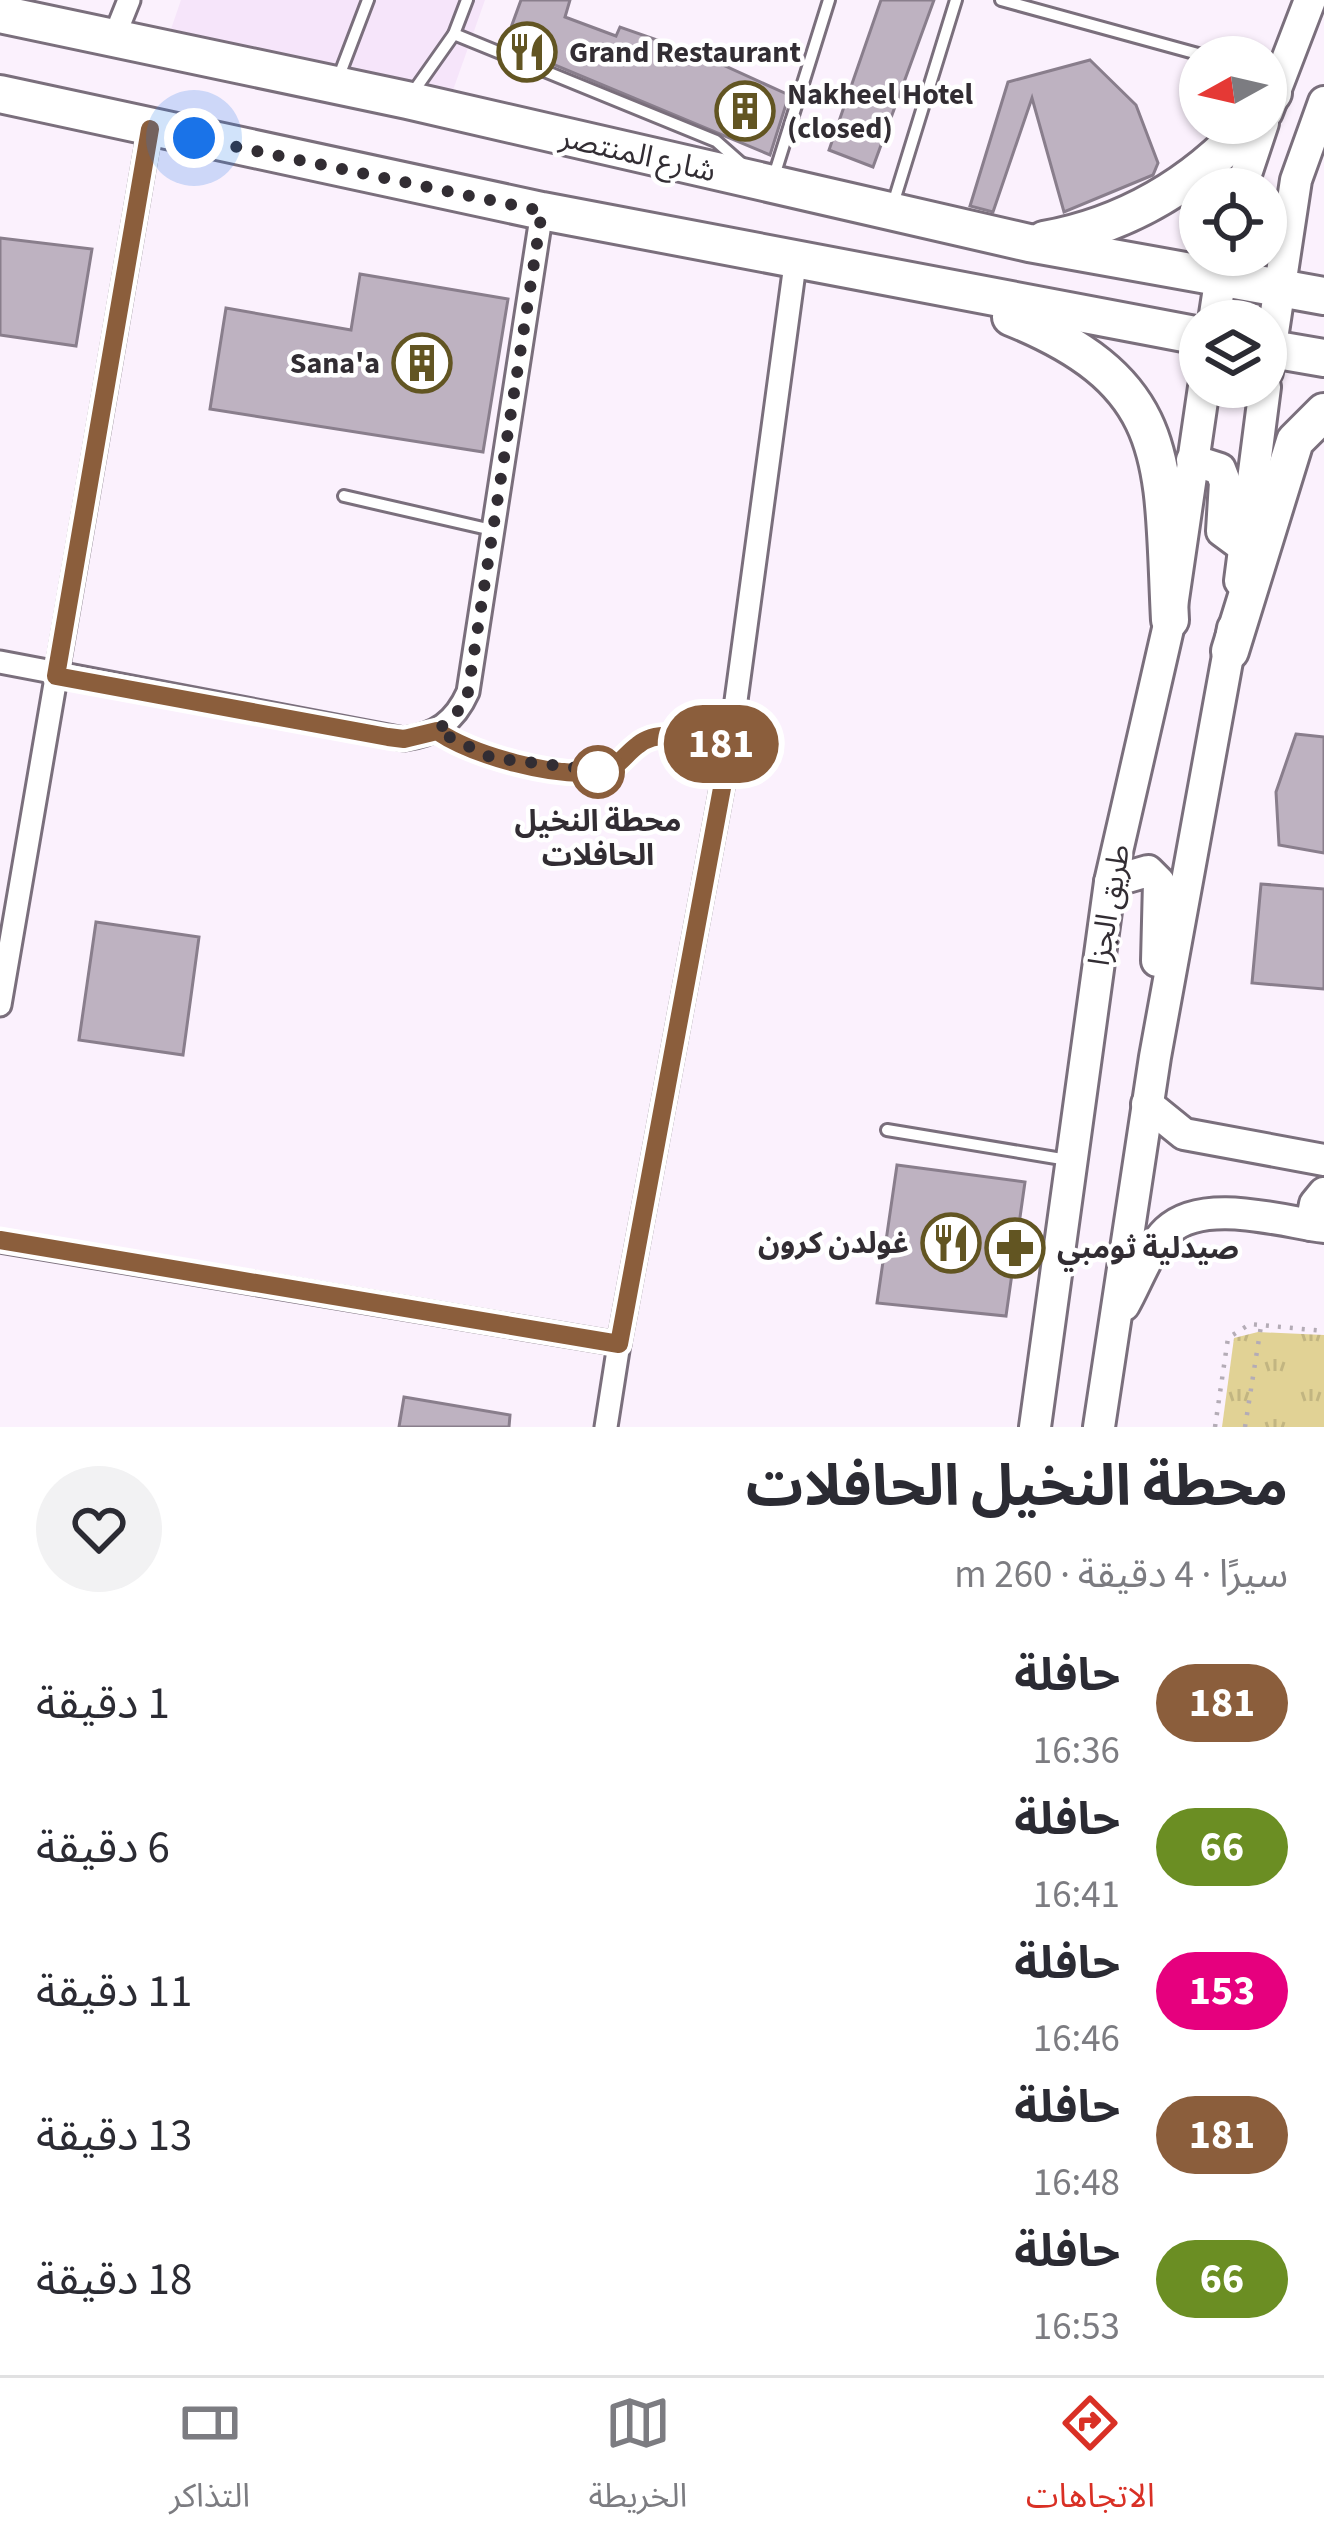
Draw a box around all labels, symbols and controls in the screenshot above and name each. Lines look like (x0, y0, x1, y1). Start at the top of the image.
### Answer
restaurant icon: Grand Restaurant (496, 21, 558, 83)
place label: Grand Restaurant (569, 31, 802, 74)
north arrow (1179, 36, 1287, 144)
map controls (1179, 36, 1287, 408)
place label: Nakheel Hotel (closed) (787, 73, 974, 150)
building icon: Nakheel Hotel (closed) (714, 80, 776, 142)
your location (164, 108, 224, 168)
street label: شارع المنتصر (555, 115, 720, 193)
button: locate (1179, 168, 1287, 276)
button: layers (1179, 300, 1287, 408)
building icon: Sana'a (391, 332, 453, 394)
place label: Sana'a (290, 342, 380, 385)
line badge: 181 (652, 705, 790, 783)
text: 181 (688, 714, 754, 774)
marker: محطة النخيل الحافلات (573, 747, 623, 797)
place label: محطة النخيل الحافلات (515, 800, 681, 877)
street label: طريق الجزا (1078, 841, 1141, 969)
restaurant icon: غولدن كرون (920, 1212, 982, 1274)
pharmacy icon: صيدلية ثومبي (984, 1217, 1046, 1279)
place label: غولدن كرون (758, 1222, 909, 1265)
place label: صيدلية ثومبي (1057, 1227, 1239, 1272)
text: محطة النخيل الحافلات (746, 1447, 1288, 1528)
button: heart (36, 1466, 162, 1592)
text: سيرًا · 4 دقيقة · 260 m (954, 1547, 1288, 1603)
text: حافلة (1014, 1644, 1120, 1708)
text: 1 دقيقة (36, 1672, 170, 1736)
text: 181 (1189, 1673, 1255, 1733)
text: 16:36 (1033, 1723, 1120, 1779)
text: حافلة (1014, 1788, 1120, 1852)
text: 6 دقيقة (36, 1816, 170, 1880)
text: 66 (1200, 1817, 1244, 1877)
text: 16:41 (1033, 1867, 1120, 1923)
text: حافلة (1014, 1932, 1120, 1996)
text: 11 دقيقة (36, 1960, 192, 2024)
text: 153 (1189, 1961, 1255, 2021)
text: 16:46 (1033, 2011, 1120, 2067)
text: حافلة (1014, 2076, 1120, 2140)
text: 13 دقيقة (36, 2104, 192, 2168)
text: 181 (1189, 2105, 1255, 2165)
text: 16:48 (1033, 2155, 1120, 2211)
text: حافلة (1014, 2220, 1120, 2284)
text: 18 دقيقة (36, 2248, 192, 2312)
text: 66 (1200, 2249, 1244, 2309)
text: 16:53 (1033, 2299, 1120, 2355)
tab: التذاكر (169, 2390, 250, 2531)
tab: الخريطة (589, 2390, 687, 2531)
tab: الاتجاهات (1026, 2390, 1155, 2531)

